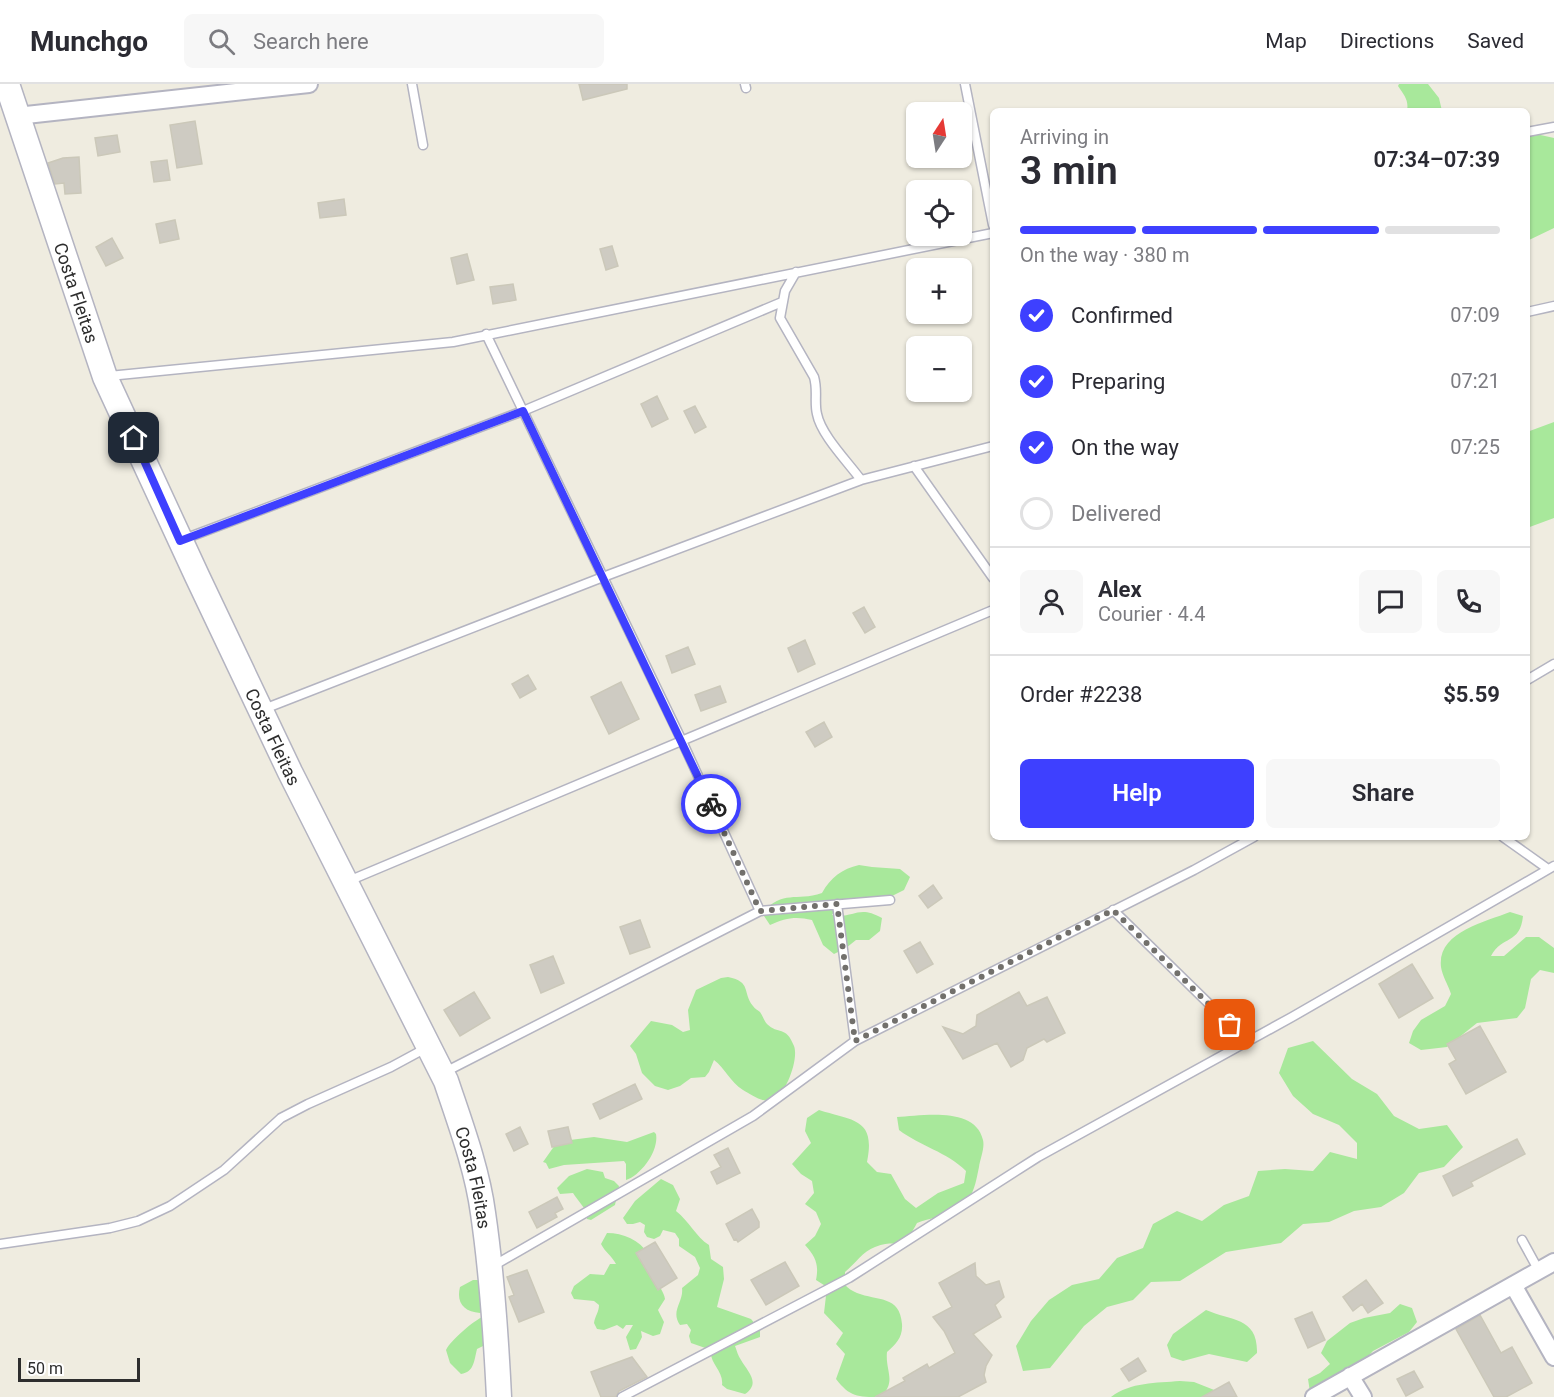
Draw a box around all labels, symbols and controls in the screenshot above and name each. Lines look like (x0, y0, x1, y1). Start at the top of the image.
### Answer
search box (184, 14, 604, 68)
text: Munchgo (30, 25, 148, 58)
icon: search (205, 25, 238, 58)
text: Search here (253, 29, 369, 54)
text: Map (1265, 29, 1307, 53)
text: Directions (1340, 29, 1434, 53)
text: Saved (1467, 29, 1524, 53)
north arrow (906, 102, 972, 168)
map controls (906, 102, 972, 402)
text: Arriving in (1020, 125, 1109, 149)
text: 07:34–07:39 (1373, 147, 1500, 172)
text: 3 min (1020, 148, 1118, 194)
button: locate (906, 180, 972, 246)
street label: Costa Fleitas (50, 240, 103, 346)
text: On the way · 380 m (1020, 243, 1189, 267)
button: + (906, 258, 972, 324)
icon: check (1020, 299, 1053, 332)
text: Confirmed (1071, 303, 1173, 328)
text: 07:09 (1450, 303, 1500, 327)
button: − (906, 336, 972, 402)
icon: check (1020, 365, 1053, 398)
text: Preparing (1071, 369, 1165, 394)
text: 07:21 (1450, 369, 1500, 393)
pin (108, 412, 159, 463)
icon: home (117, 421, 150, 454)
icon: check (1020, 431, 1053, 464)
text: On the way (1071, 435, 1179, 460)
text: 07:25 (1450, 435, 1500, 459)
text: Delivered (1071, 501, 1161, 526)
button: person (1020, 570, 1083, 633)
button: chat (1359, 570, 1422, 633)
button: phone (1437, 570, 1500, 633)
text: Alex (1098, 577, 1142, 602)
text: Courier · 4.4 (1098, 602, 1205, 626)
text: Order #2238 (1020, 682, 1142, 707)
text: $5.59 (1443, 682, 1500, 707)
street label: Costa Fleitas (241, 685, 305, 789)
button: Help (1020, 759, 1254, 828)
button: Share (1266, 759, 1500, 828)
courier (681, 774, 741, 834)
icon: bike (695, 788, 728, 821)
pin (1204, 999, 1255, 1050)
icon: bag (1213, 1008, 1246, 1041)
street label: Costa Fleitas (451, 1124, 496, 1230)
scale bar (18, 1355, 140, 1382)
text: 50 m (27, 1359, 63, 1378)

